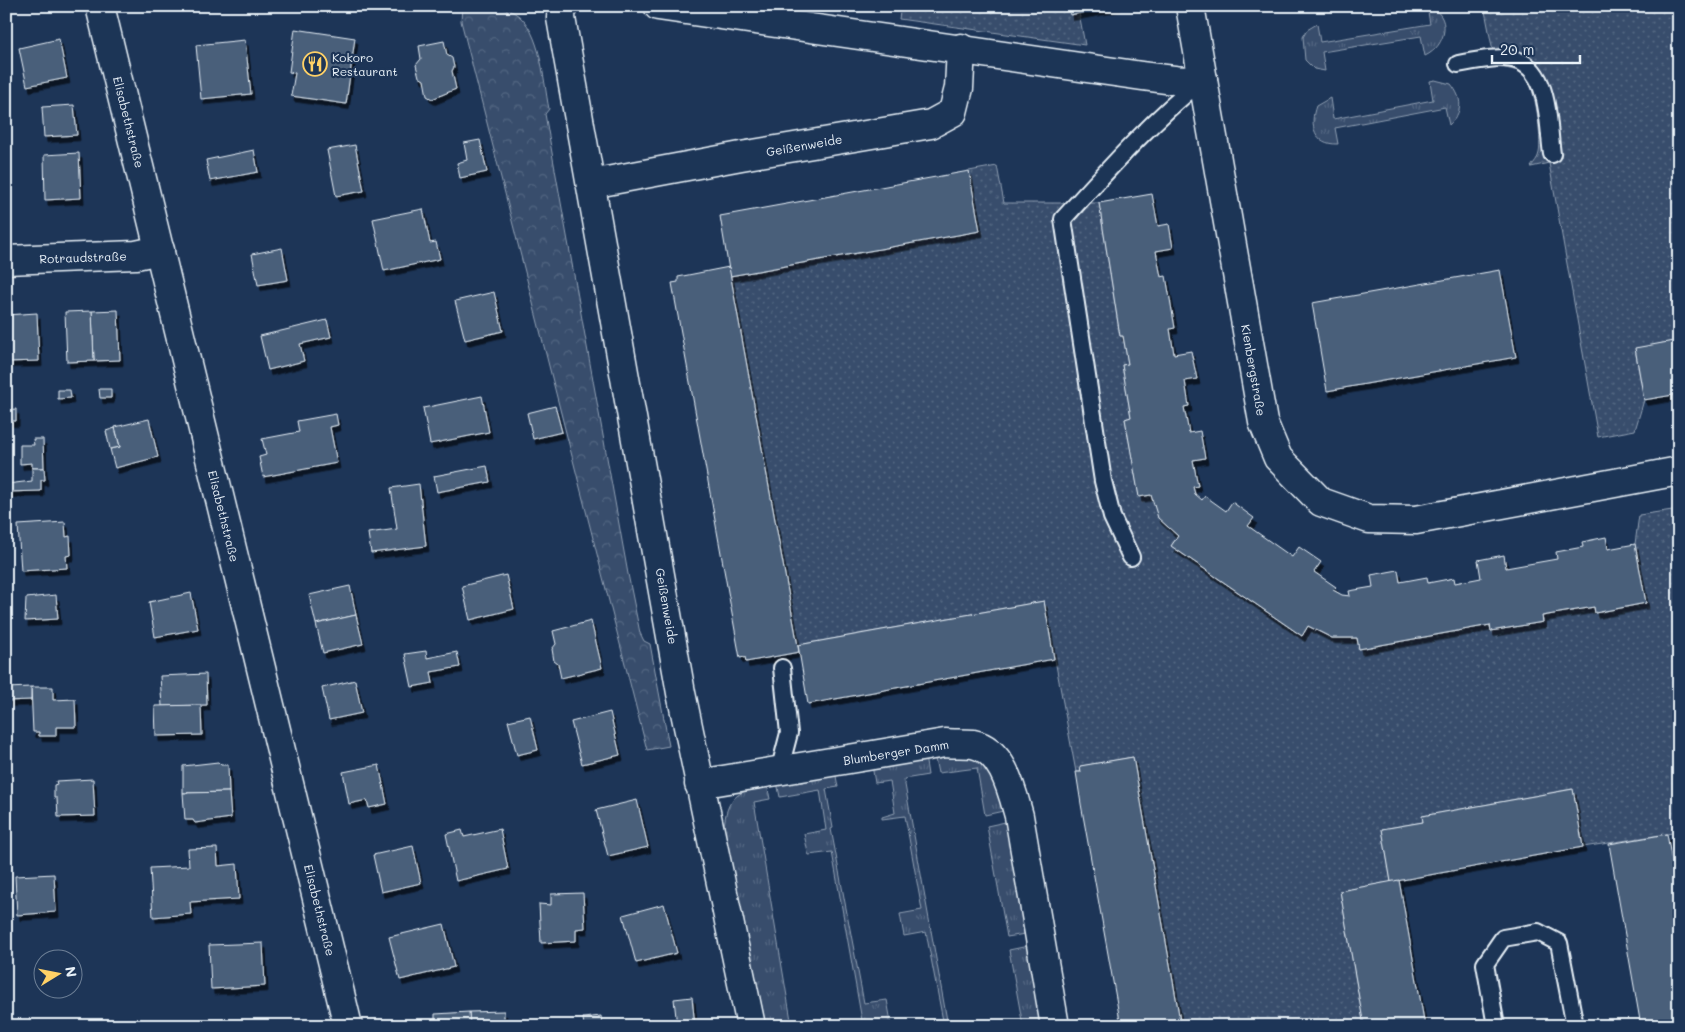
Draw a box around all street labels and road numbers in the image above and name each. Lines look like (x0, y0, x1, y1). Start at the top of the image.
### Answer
street label: Elisabethstraße (110, 75, 148, 169)
street label: Geißenweide (765, 130, 843, 160)
street label: Rotraudstraße (39, 247, 127, 267)
street label: Kienbergstraße (1238, 323, 1270, 417)
street label: Elisabethstraße (205, 469, 243, 563)
street label: Geißenweide (652, 567, 682, 645)
street label: Blumberger Damm (842, 736, 950, 768)
street label: Elisabethstraße (301, 863, 339, 957)

